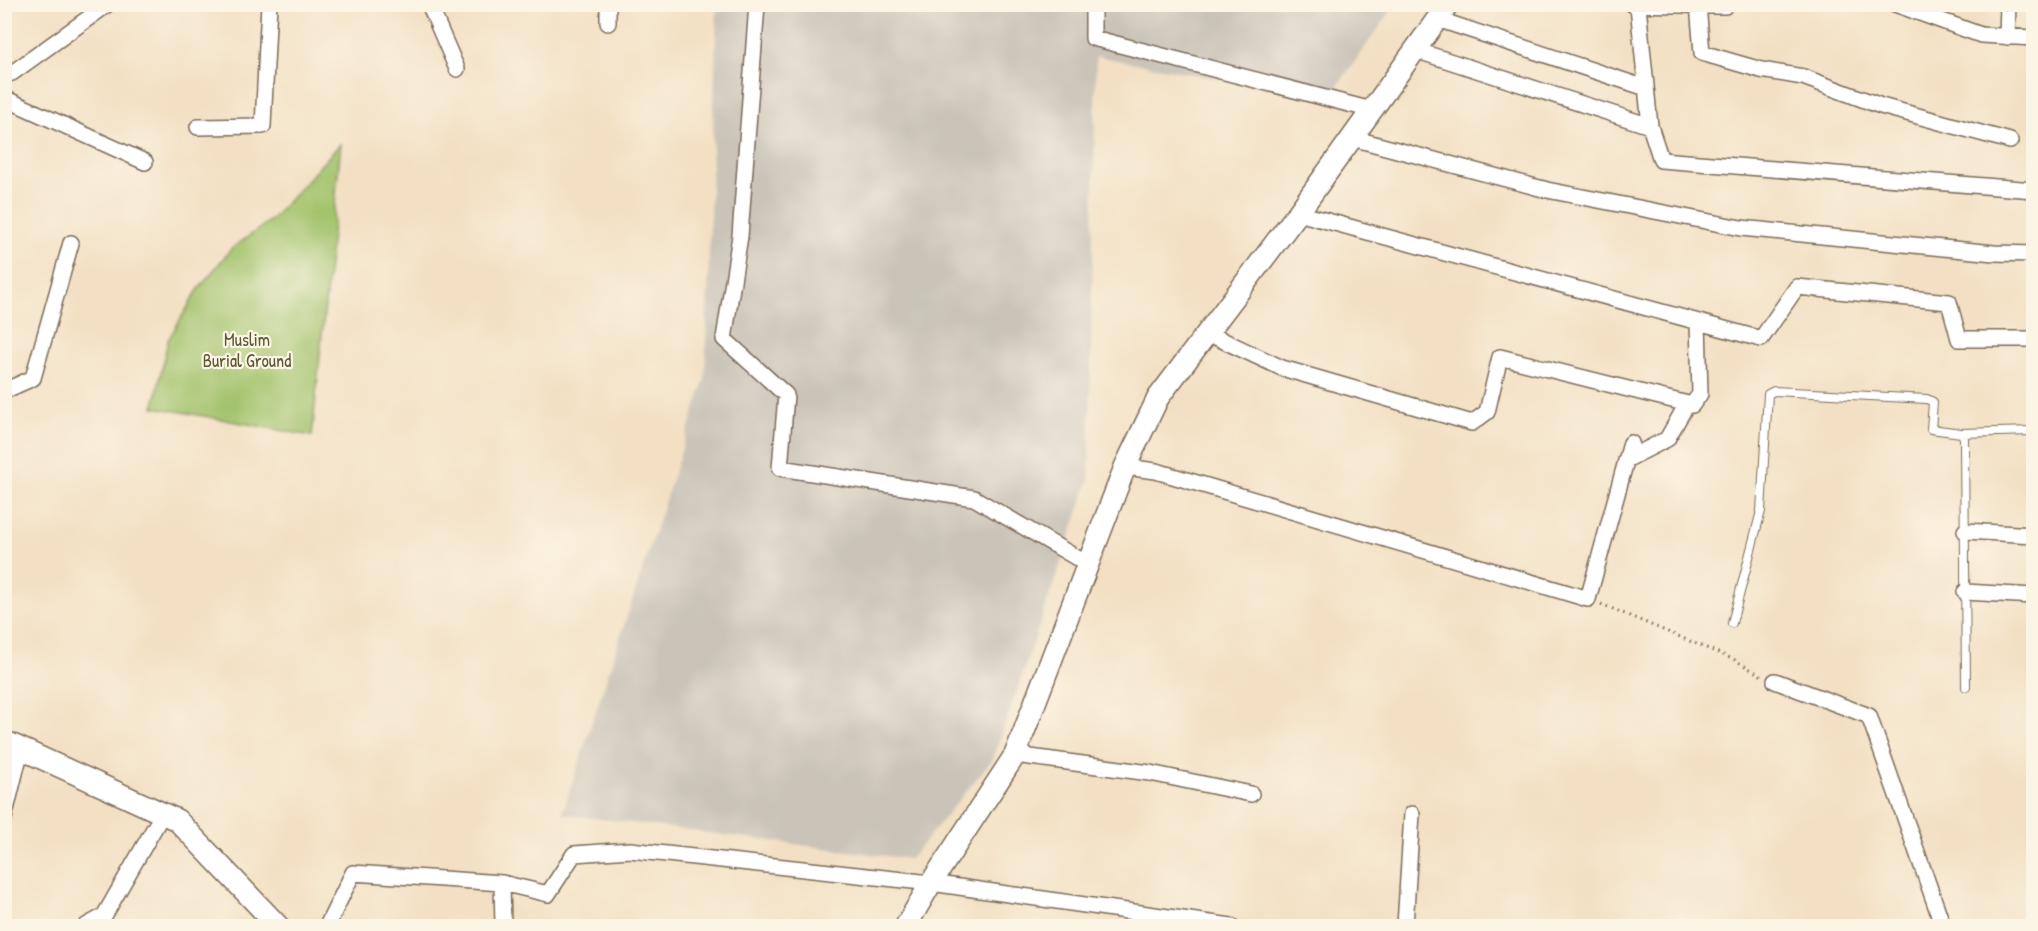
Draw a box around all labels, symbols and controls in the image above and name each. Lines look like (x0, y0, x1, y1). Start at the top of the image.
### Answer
park label: Muslim Burial Ground (203, 327, 291, 373)

